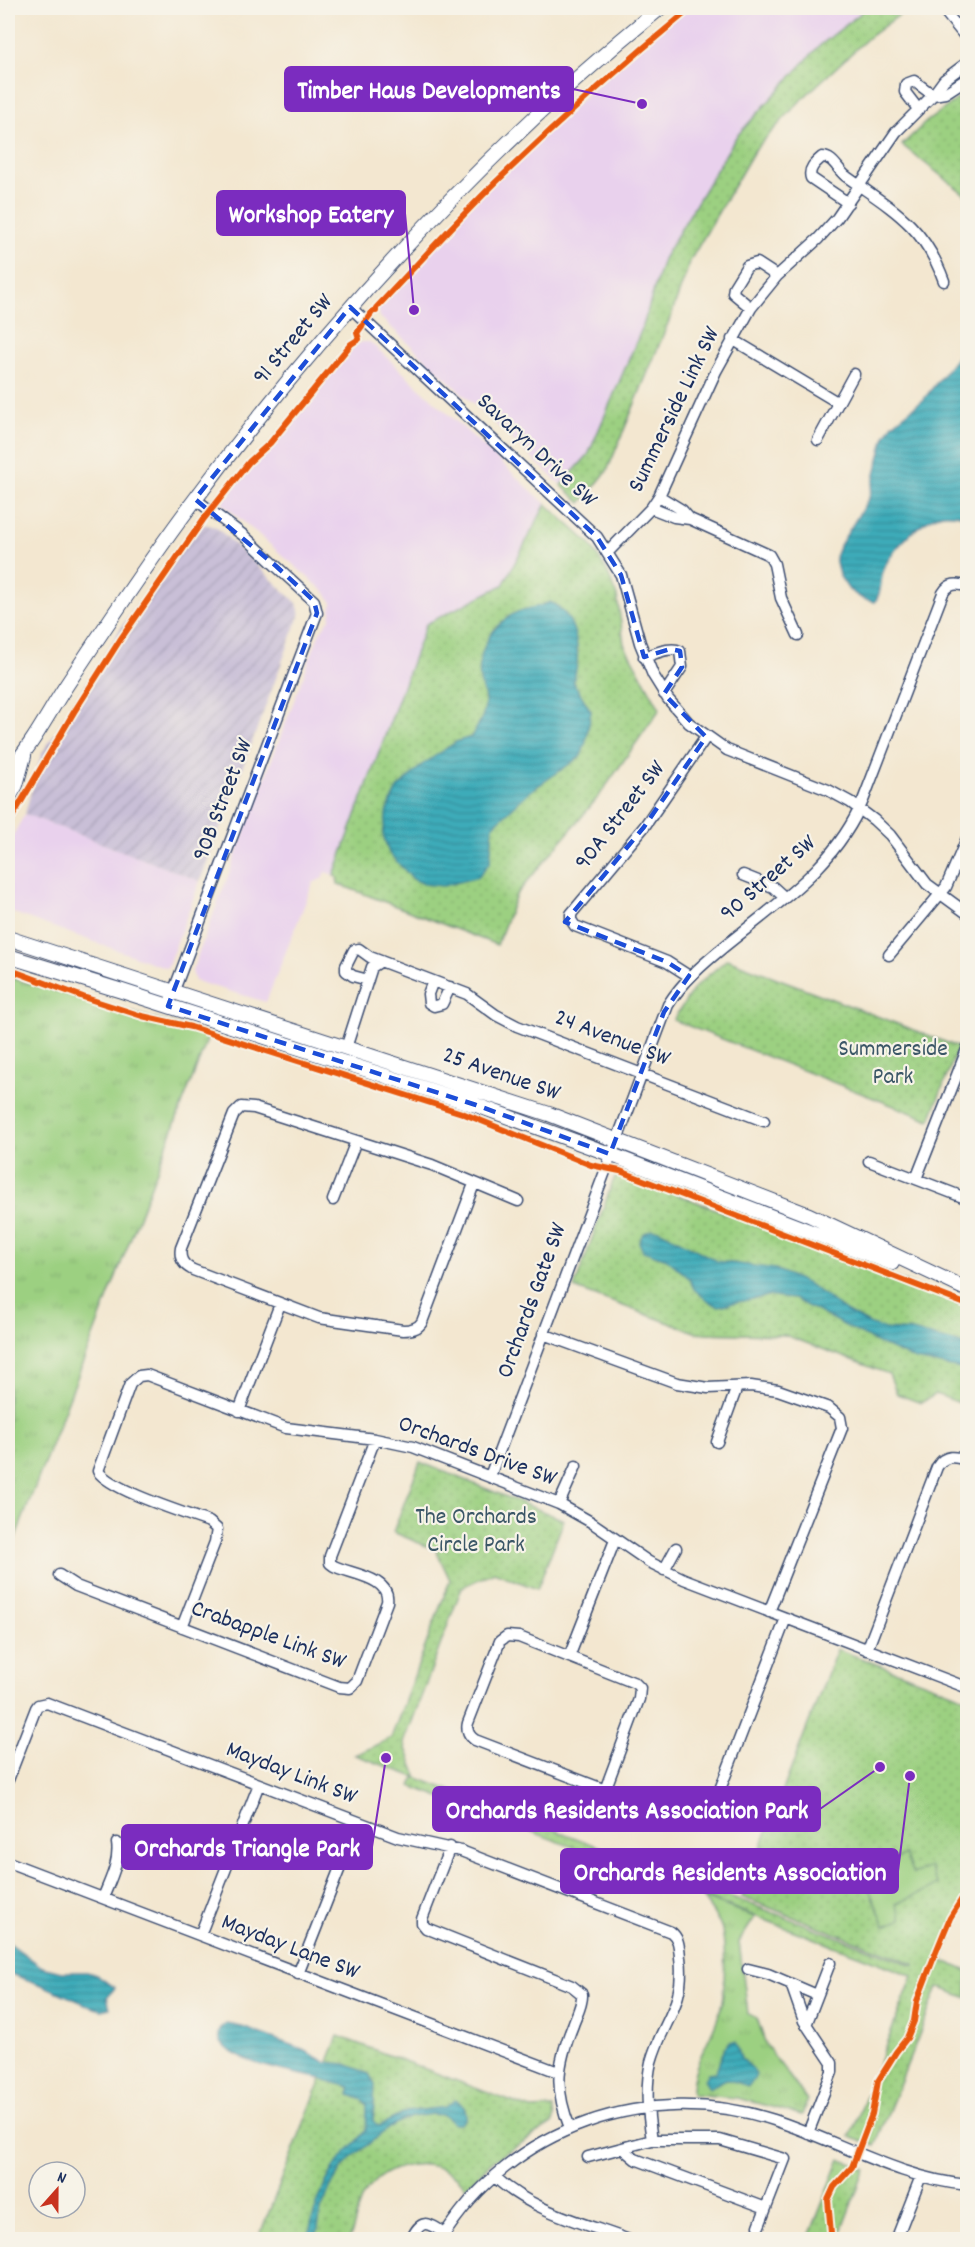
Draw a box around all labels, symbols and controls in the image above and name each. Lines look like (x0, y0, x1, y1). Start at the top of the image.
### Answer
callout: Timber Haus Developments (285, 67, 573, 111)
text: Timber Haus Developments (297, 74, 561, 111)
callout: Workshop Eatery (217, 191, 405, 235)
text: Workshop Eatery (229, 198, 395, 235)
street label: 91 Street SW (246, 287, 342, 393)
street label: Summerside Link SW (620, 321, 730, 498)
street label: Savaryn Drive SW (468, 386, 604, 516)
street label: 90B Street SW (185, 733, 263, 866)
street label: 90A Street SW (567, 754, 675, 878)
street label: 90 Street SW (713, 827, 825, 930)
street label: 24 Avenue SW (549, 1001, 675, 1077)
park label: Summerside Park (838, 1033, 948, 1095)
street label: 25 Avenue SW (437, 1039, 565, 1111)
street label: Orchards Gate SW (489, 1218, 577, 1383)
street label: Orchards Drive SW (393, 1408, 561, 1497)
park label: The Orchards Circle Park (415, 1501, 537, 1563)
street label: Crabapple Link SW (186, 1592, 350, 1680)
street label: Mayday Link SW (221, 1733, 362, 1815)
callout: Orchards Residents Association Park (433, 1787, 820, 1831)
text: Orchards Residents Association Park (445, 1794, 809, 1831)
callout: Orchards Triangle Park (122, 1825, 372, 1869)
text: Orchards Triangle Park (134, 1832, 360, 1869)
callout: Orchards Residents Association (561, 1849, 898, 1893)
text: Orchards Residents Association (574, 1856, 886, 1893)
street label: Mayday Lane SW (216, 1906, 364, 1990)
north arrow (27, 2160, 87, 2220)
text: N (54, 2166, 69, 2191)

